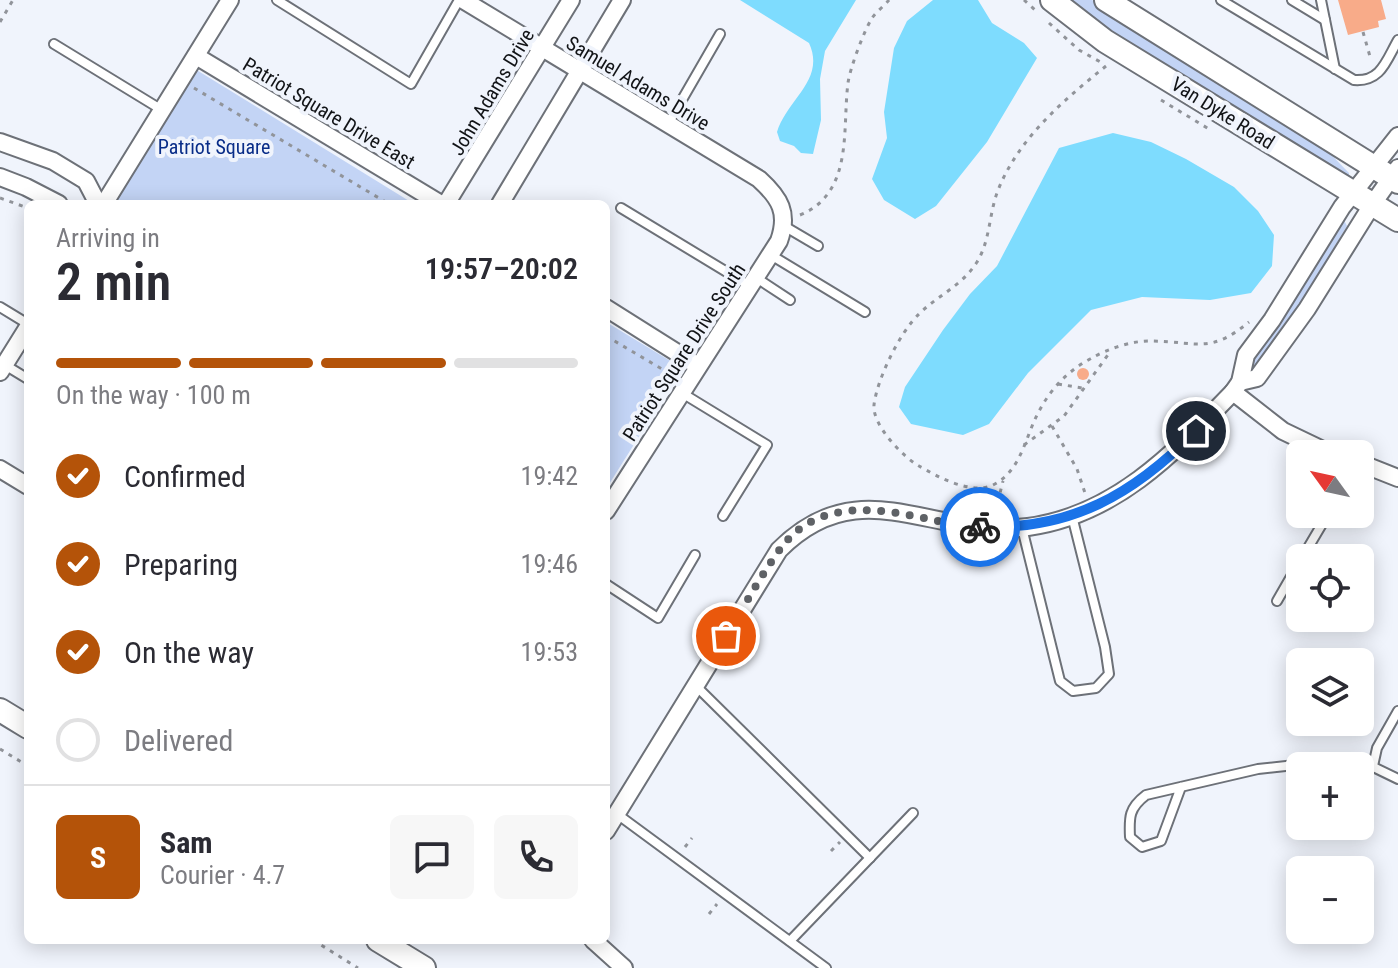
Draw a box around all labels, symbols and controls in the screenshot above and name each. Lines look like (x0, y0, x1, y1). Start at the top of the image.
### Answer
street label: John Adams Drive (445, 24, 539, 160)
street label: Samuel Adams Drive (562, 31, 714, 135)
street label: Patriot Square Drive East (239, 52, 419, 174)
street label: Van Dyke Road (1167, 72, 1279, 154)
park label: Patriot Square (158, 135, 270, 159)
text: Arriving in (56, 223, 160, 253)
text: 19:57–20:02 (425, 251, 578, 286)
text: 2 min (56, 252, 171, 313)
street label: Patriot Square Drive South (617, 259, 751, 445)
text: On the way · 100 m (56, 380, 251, 410)
pin (1162, 397, 1230, 465)
icon: home (1174, 409, 1218, 453)
north arrow (1286, 440, 1374, 528)
map controls (1286, 440, 1374, 944)
icon: check (56, 454, 100, 498)
text: Confirmed (124, 459, 246, 494)
text: 19:42 (521, 461, 578, 491)
courier (940, 487, 1020, 567)
icon: bike (958, 505, 1002, 549)
icon: check (56, 542, 100, 586)
button: locate (1286, 544, 1374, 632)
text: Preparing (124, 547, 238, 582)
text: 19:46 (521, 549, 578, 579)
pin (692, 602, 760, 670)
icon: bag (704, 614, 748, 658)
icon: check (56, 630, 100, 674)
text: On the way (124, 635, 254, 670)
text: 19:53 (521, 637, 578, 667)
button: layers (1286, 648, 1374, 736)
text: Delivered (124, 723, 233, 758)
button: + (1286, 752, 1374, 840)
button: chat (390, 815, 474, 899)
button: phone (494, 815, 578, 899)
text: Sam (160, 825, 213, 860)
text: S (90, 840, 106, 875)
button: − (1286, 856, 1374, 944)
text: Courier · 4.7 (160, 860, 285, 890)

